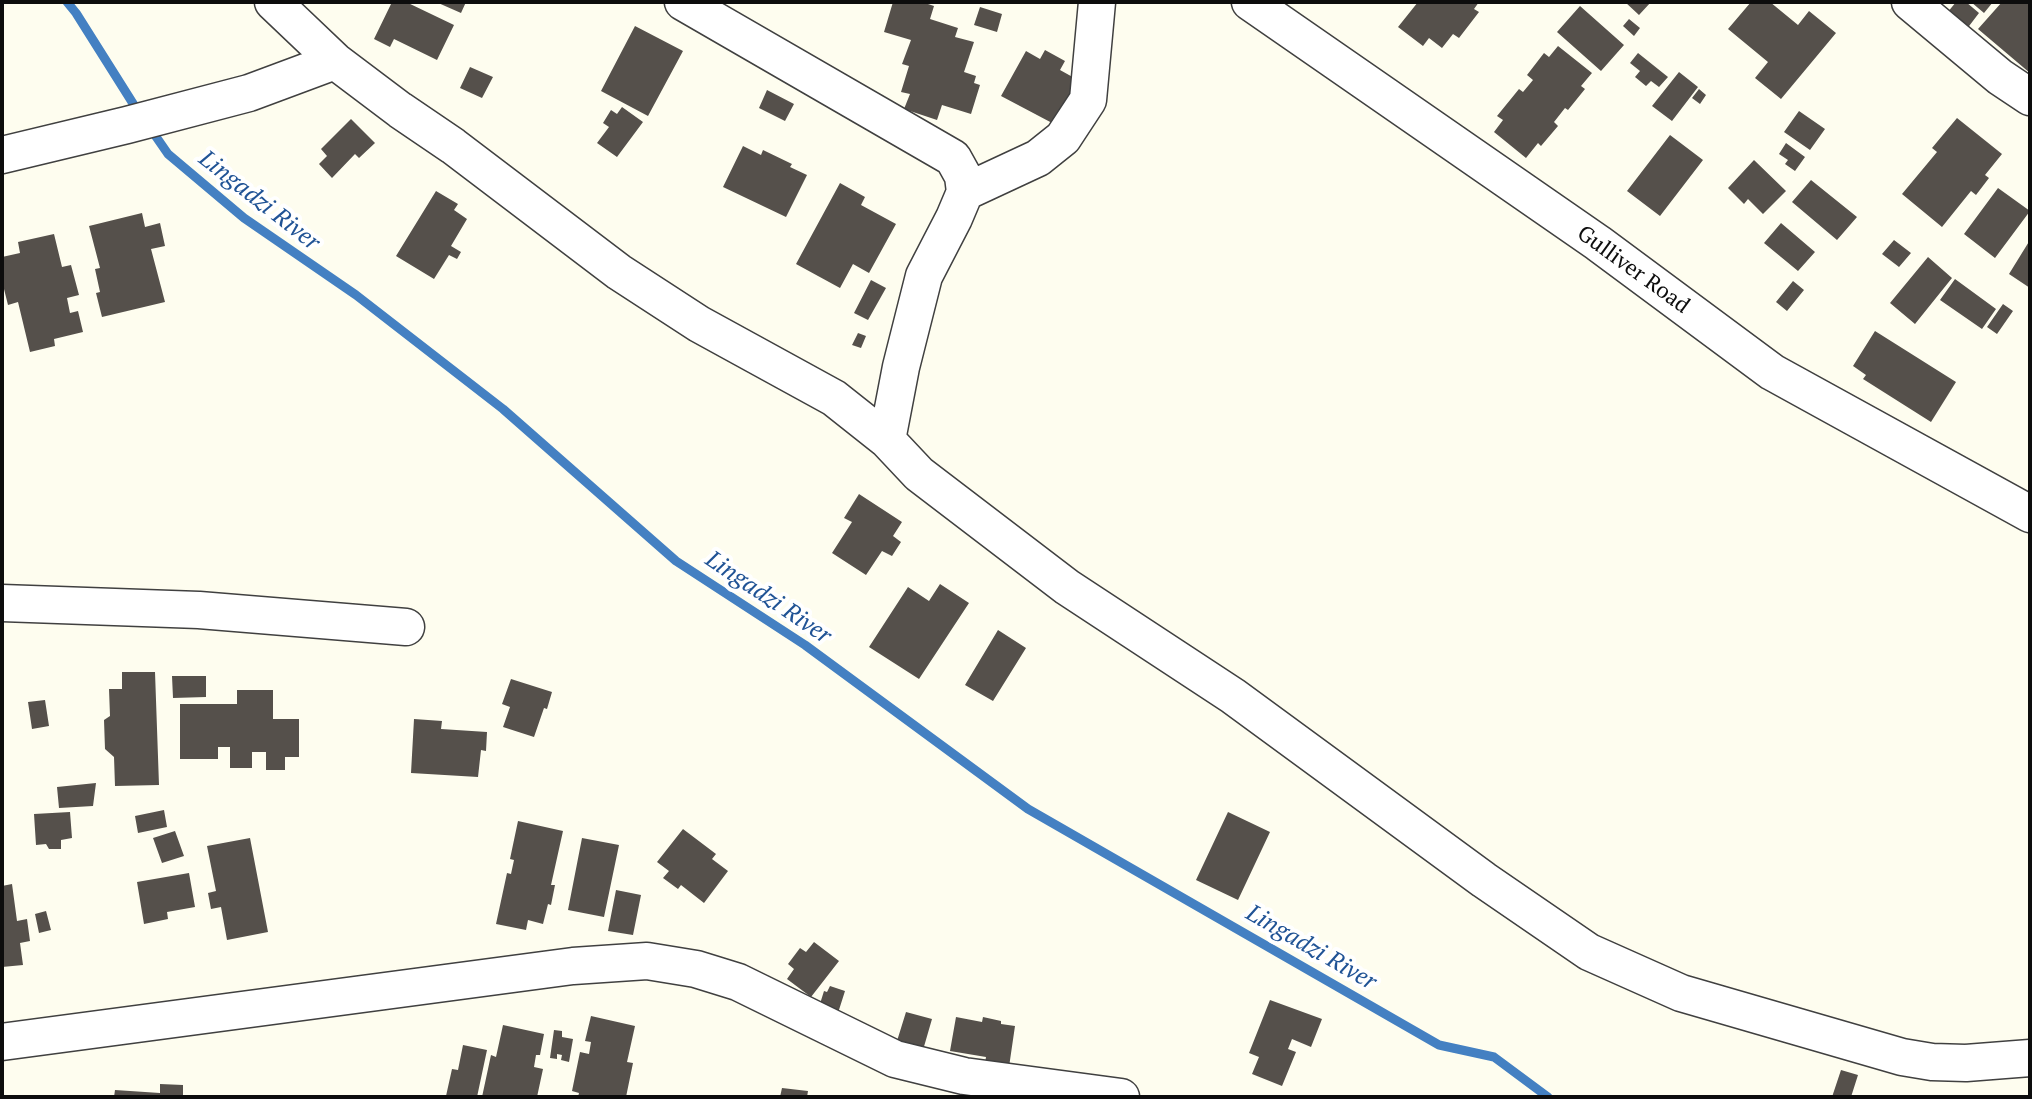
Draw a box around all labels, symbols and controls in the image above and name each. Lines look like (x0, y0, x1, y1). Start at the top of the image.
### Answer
water label: Lingadzi River (193, 145, 325, 257)
street label: Gulliver Road (1572, 220, 1694, 320)
water label: Lingadzi River (700, 545, 836, 651)
water label: Lingadzi River (1241, 899, 1381, 997)

